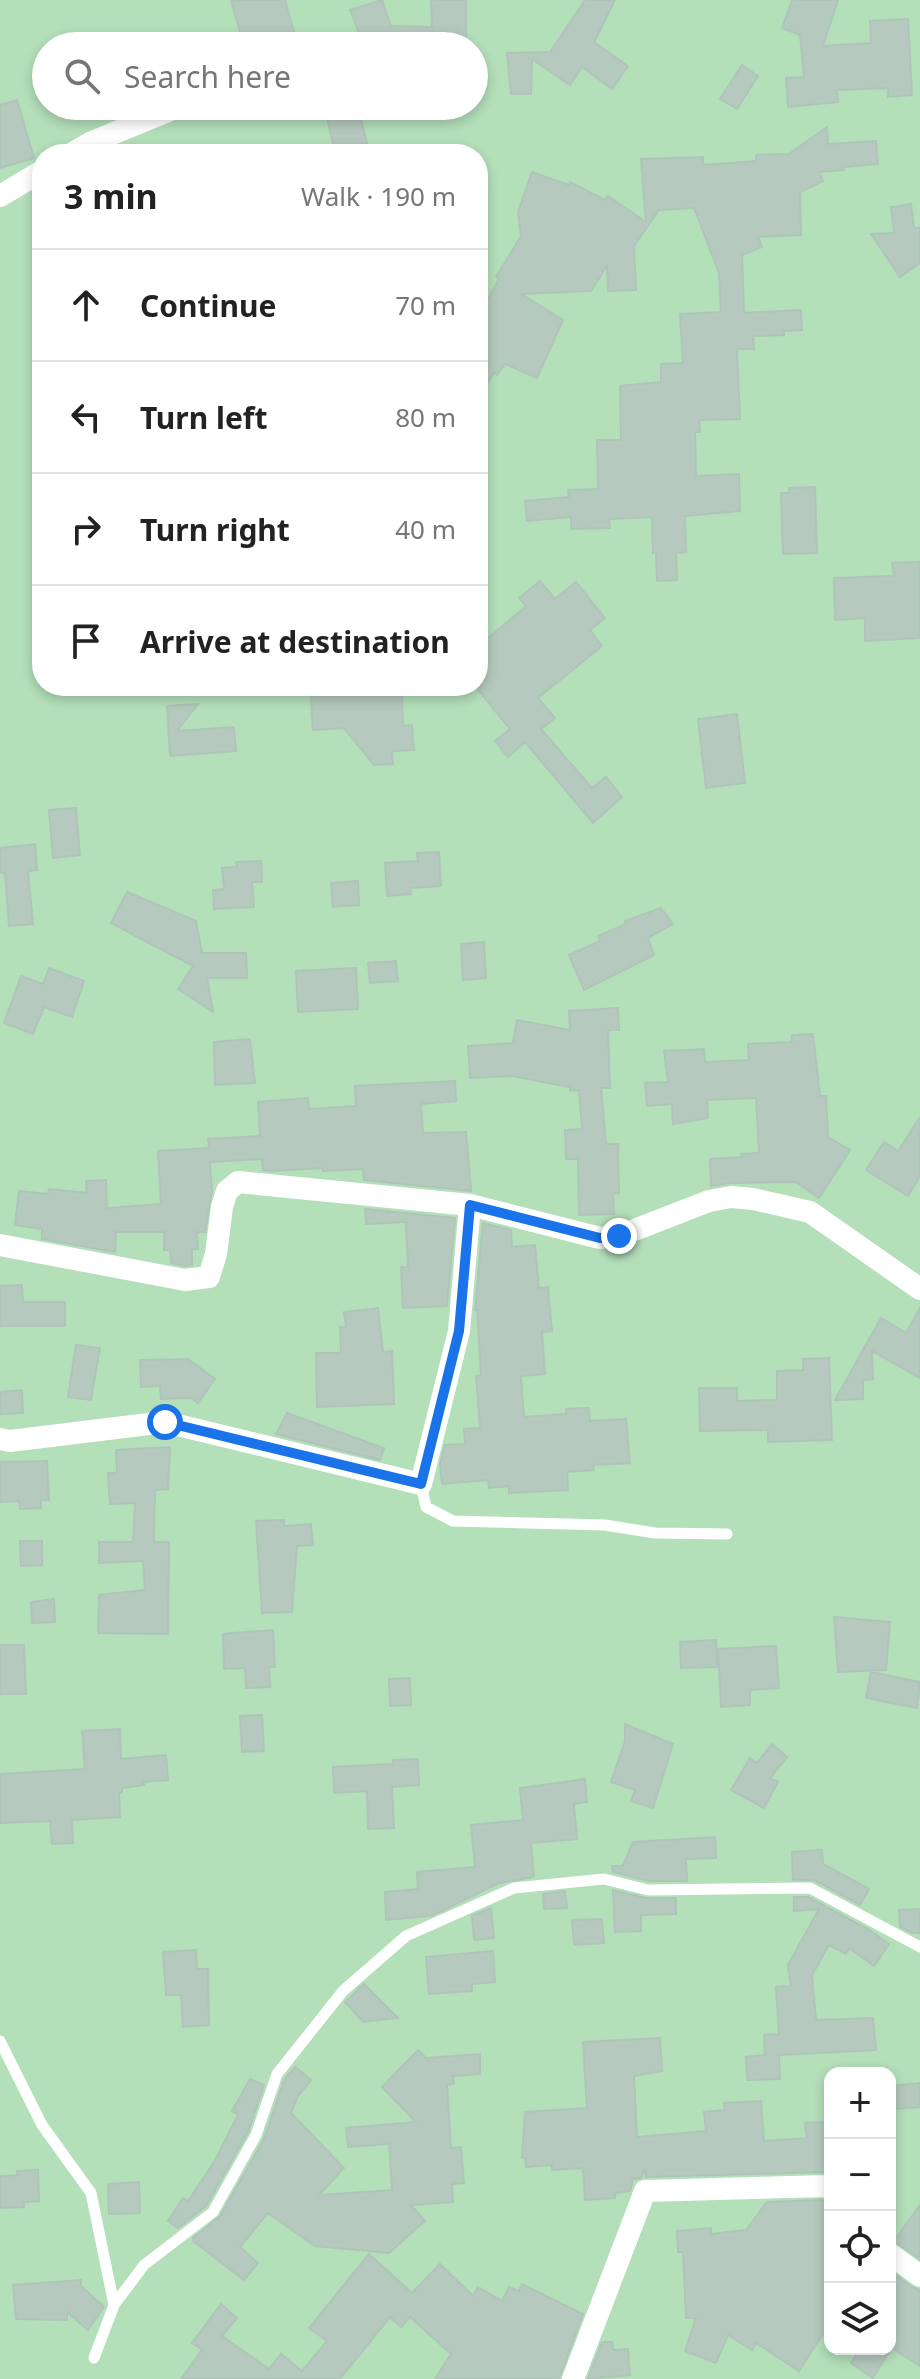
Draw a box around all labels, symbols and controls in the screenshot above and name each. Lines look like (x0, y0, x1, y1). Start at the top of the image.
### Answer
search box (32, 32, 488, 120)
icon: search (60, 54, 104, 98)
text: Search here (124, 56, 291, 97)
text: 3 min (64, 173, 158, 219)
text: Walk · 190 m (301, 178, 456, 214)
icon: ahead (64, 283, 108, 327)
text: Continue (140, 285, 276, 326)
text: 70 m (395, 287, 456, 323)
icon: left (64, 395, 108, 439)
text: Turn left (140, 397, 268, 438)
text: 80 m (395, 399, 456, 435)
icon: right (64, 507, 108, 551)
text: Turn right (140, 509, 290, 550)
text: 40 m (395, 511, 456, 547)
icon: arrive (64, 619, 108, 663)
text: Arrive at destination (140, 621, 450, 662)
route end (601, 1218, 637, 1254)
route start (147, 1404, 183, 1440)
map controls (824, 2067, 896, 2355)
button: + (824, 2067, 896, 2139)
button: − (824, 2139, 896, 2211)
button: locate (824, 2211, 896, 2283)
button: layers (824, 2283, 896, 2355)

